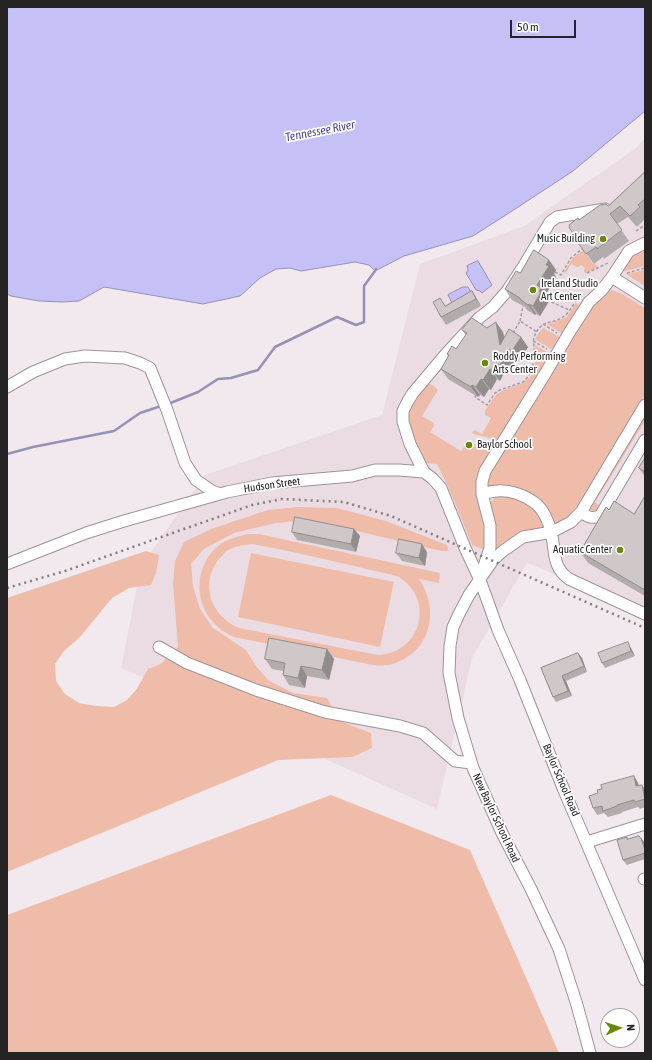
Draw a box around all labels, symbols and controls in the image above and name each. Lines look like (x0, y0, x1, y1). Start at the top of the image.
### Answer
scale bar (512, 12, 578, 38)
text: 50 m (517, 20, 539, 34)
water label: Tennessee River (284, 117, 356, 145)
place label: Music Building (537, 232, 595, 246)
marker: Music Building (598, 234, 608, 244)
place label: Ireland Studio Art Center (541, 277, 598, 303)
marker: Ireland Studio Art Center (528, 285, 538, 295)
place label: Roddy Performing Arts Center (493, 350, 566, 376)
marker: Roddy Performing Arts Center (480, 358, 490, 368)
place label: Baylor School (477, 438, 532, 452)
marker: Baylor School (464, 440, 474, 450)
street label: Hudson Street (243, 475, 301, 495)
place label: Aquatic Center (553, 543, 612, 557)
marker: Aquatic Center (615, 545, 625, 555)
street label: Baylor School Road (540, 742, 582, 818)
street label: New Baylor School Road (470, 771, 522, 865)
north arrow (600, 1008, 640, 1048)
text: N (625, 1024, 637, 1031)

